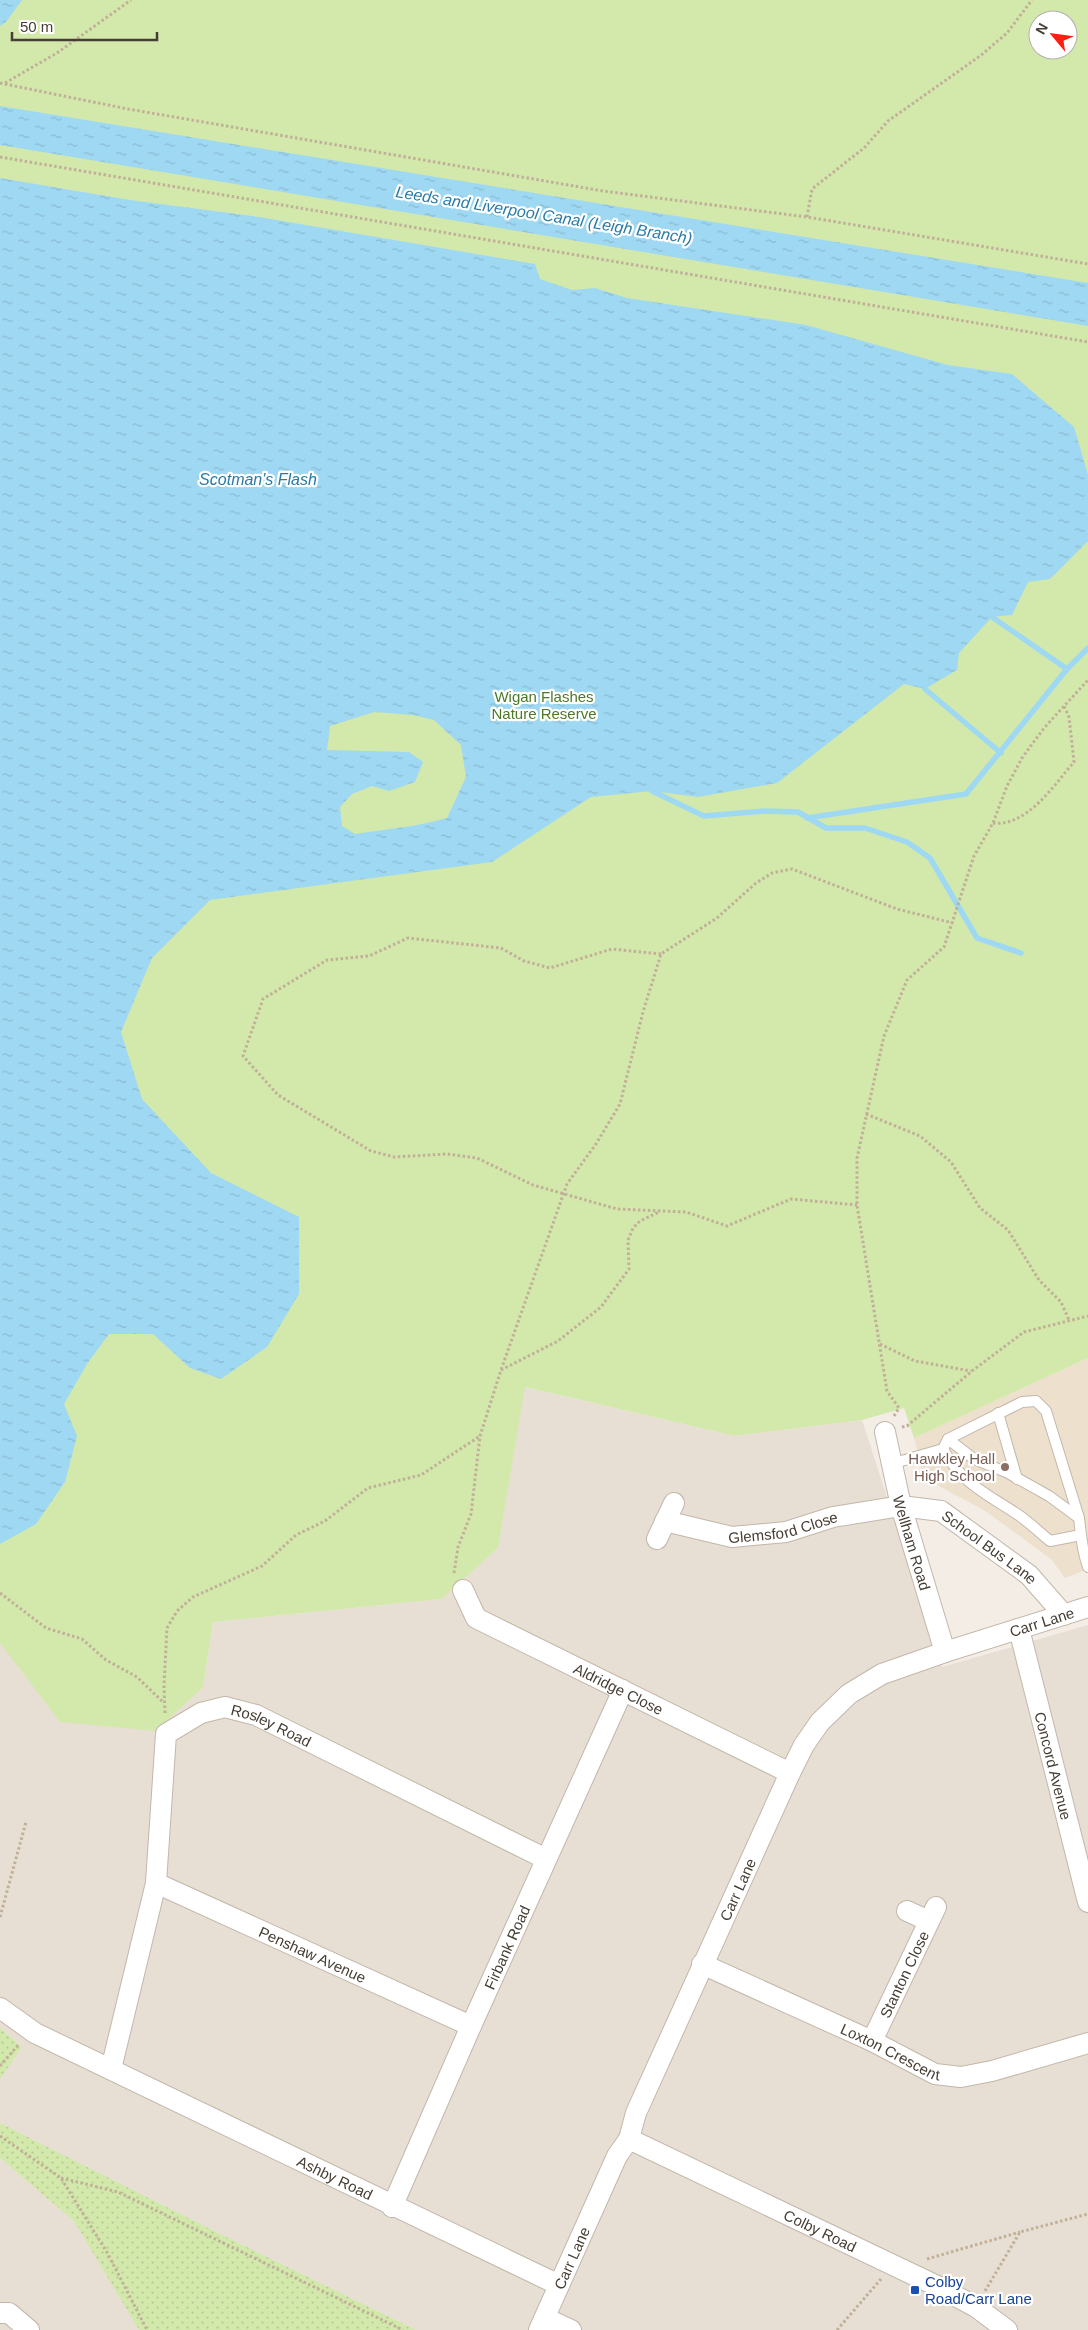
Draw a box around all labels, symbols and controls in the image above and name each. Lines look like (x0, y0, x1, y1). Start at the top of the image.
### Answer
scale bar (12, 10, 158, 42)
north arrow (1028, 10, 1078, 60)
text: 50 m (20, 18, 53, 35)
text: N (1032, 20, 1051, 37)
water label: Leeds and Liverpool Canal (Leigh Branch) (395, 183, 693, 247)
water label: Scotman's Flash (199, 471, 317, 488)
park label: Wigan Flashes Nature Reserve (491, 688, 597, 722)
place label: Hawkley Hall High School (908, 1450, 995, 1484)
marker: Hawkley Hall High School (999, 1461, 1011, 1473)
street label: Wellham Road (890, 1494, 934, 1592)
street label: School Bus Lane (939, 1506, 1041, 1587)
street label: Glemsford Close (727, 1508, 839, 1546)
street label: Carr Lane (1007, 1603, 1076, 1640)
street label: Aldridge Close (571, 1659, 666, 1718)
street label: Rosley Road (229, 1700, 314, 1750)
street label: Concord Avenue (1032, 1710, 1075, 1821)
street label: Carr Lane (716, 1855, 759, 1923)
street label: Firbank Road (480, 1903, 533, 1992)
street label: Penshaw Avenue (256, 1922, 369, 1986)
street label: Stanton Close (876, 1928, 932, 2020)
street label: Loxton Crescent (838, 2020, 942, 2083)
street label: Ashby Road (295, 2152, 376, 2203)
street label: Colby Road (781, 2206, 859, 2255)
street label: Carr Lane (550, 2224, 593, 2292)
place label: Colby Road/Carr Lane (925, 2273, 1032, 2307)
marker: Colby Road/Carr Lane (909, 2284, 921, 2296)

